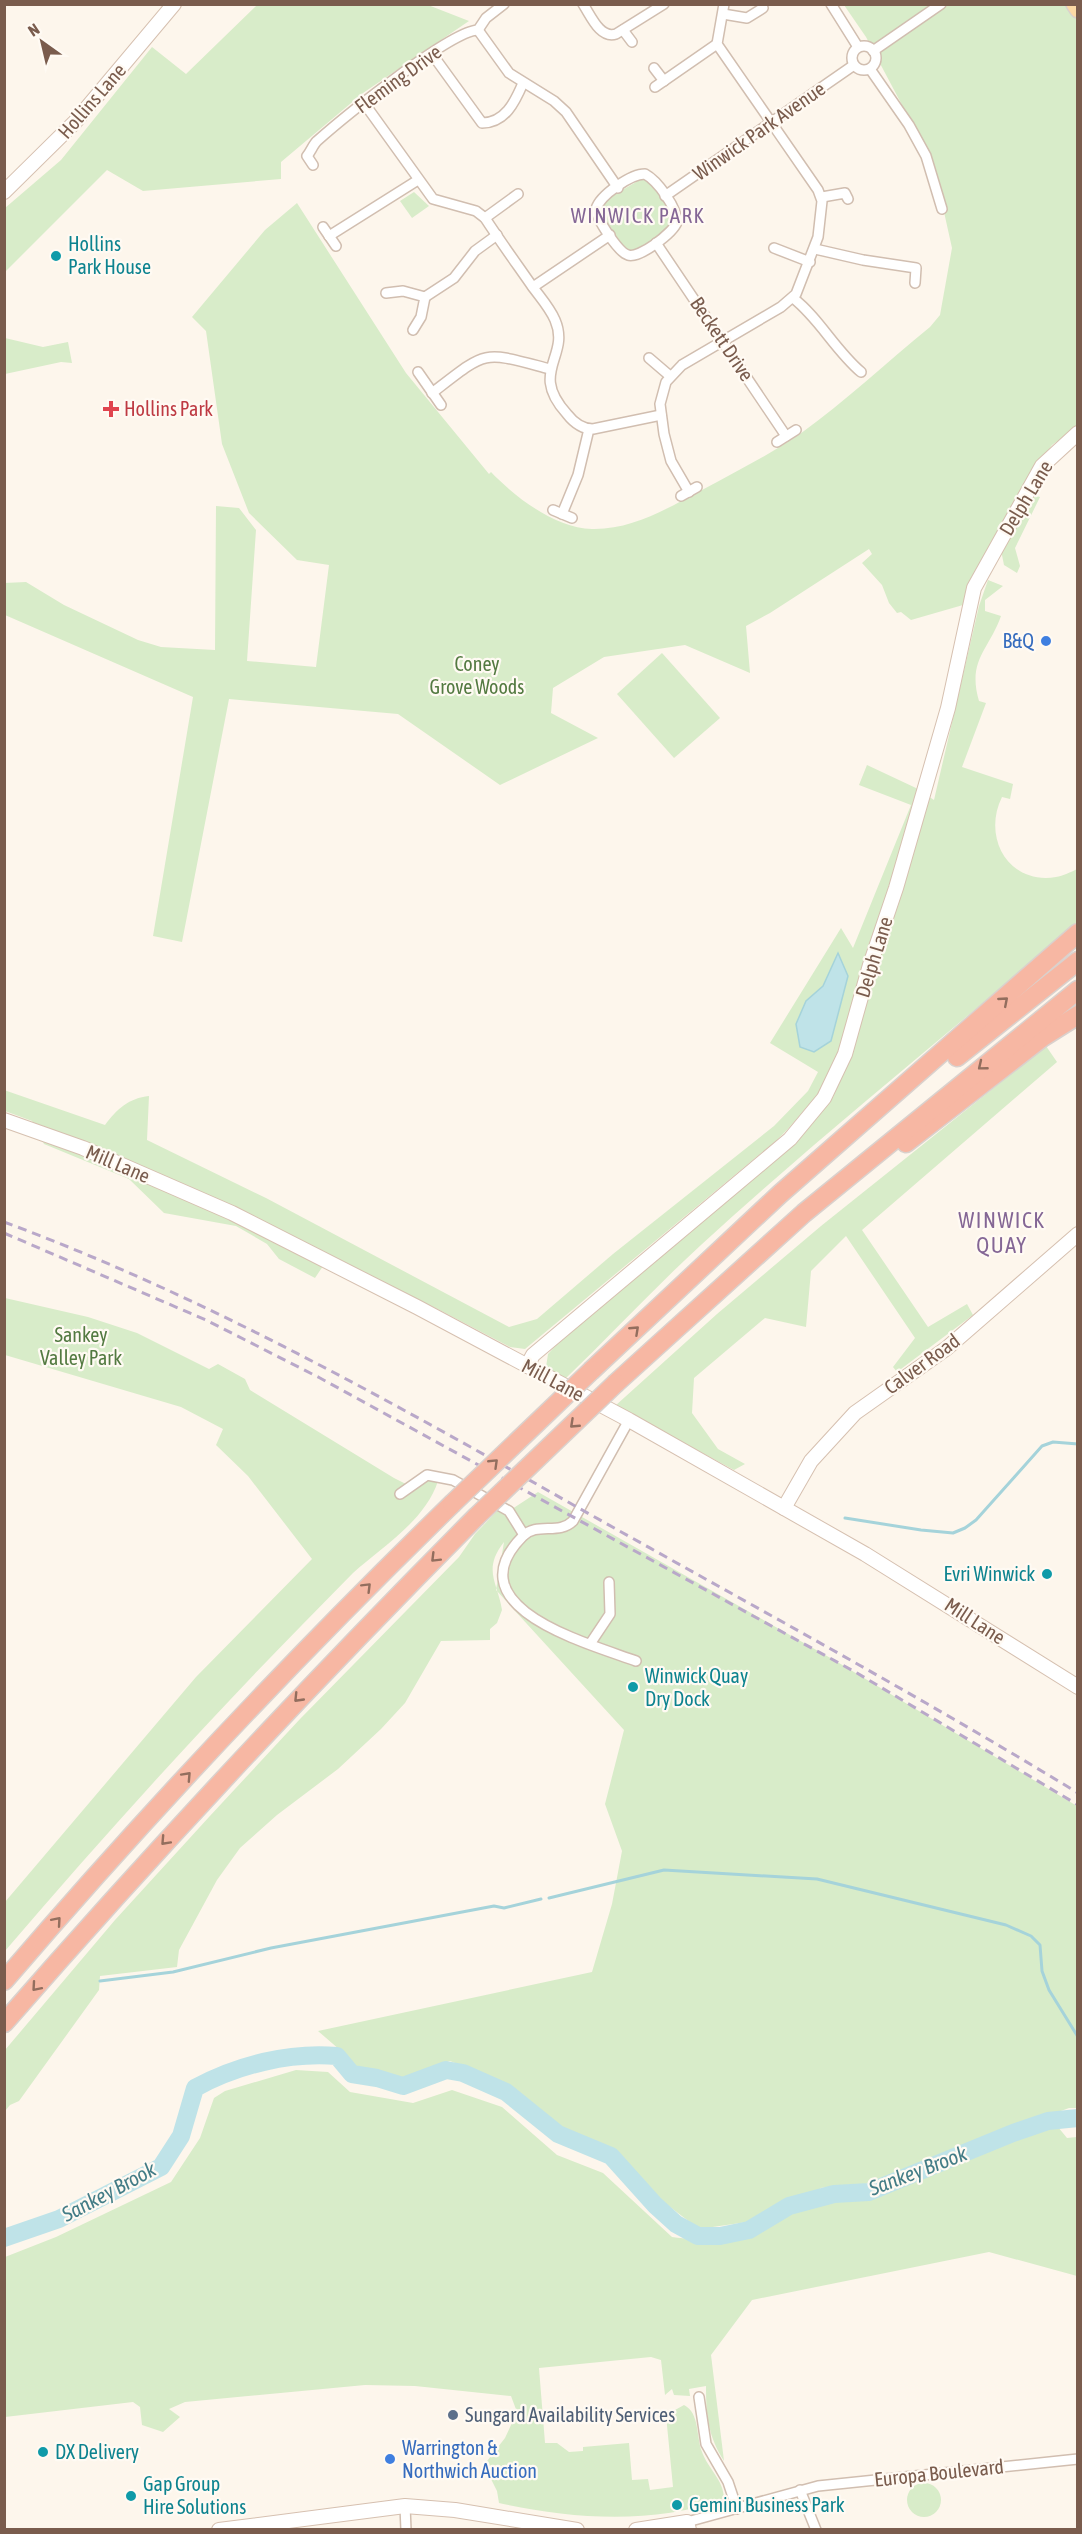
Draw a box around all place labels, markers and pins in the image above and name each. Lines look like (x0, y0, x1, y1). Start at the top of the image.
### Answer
place label: Hollins Park House (68, 232, 151, 278)
marker: Hollins Park House (49, 249, 63, 263)
place label: Hollins Park (124, 397, 213, 420)
marker: Hollins Park (102, 400, 120, 418)
place label: B&Q (1002, 629, 1034, 652)
marker: B&Q (1039, 634, 1053, 648)
place label: Evri Winwick (943, 1562, 1035, 1585)
marker: Evri Winwick (1040, 1567, 1054, 1581)
place label: Winwick Quay Dry Dock (645, 1664, 748, 1710)
marker: Winwick Quay Dry Dock (626, 1680, 640, 1694)
place label: Sungard Availability Services (465, 2403, 675, 2426)
marker: Sungard Availability Services (446, 2408, 460, 2422)
place label: Warrington & Northwich Auction (402, 2436, 537, 2482)
place label: DX Delivery (55, 2440, 139, 2463)
marker: DX Delivery (36, 2445, 50, 2459)
marker: Warrington & Northwich Auction (383, 2452, 397, 2466)
place label: Gap Group Hire Solutions (143, 2472, 246, 2518)
marker: Gap Group Hire Solutions (124, 2489, 138, 2503)
place label: Gemini Business Park (689, 2493, 845, 2516)
marker: Gemini Business Park (670, 2498, 684, 2512)

